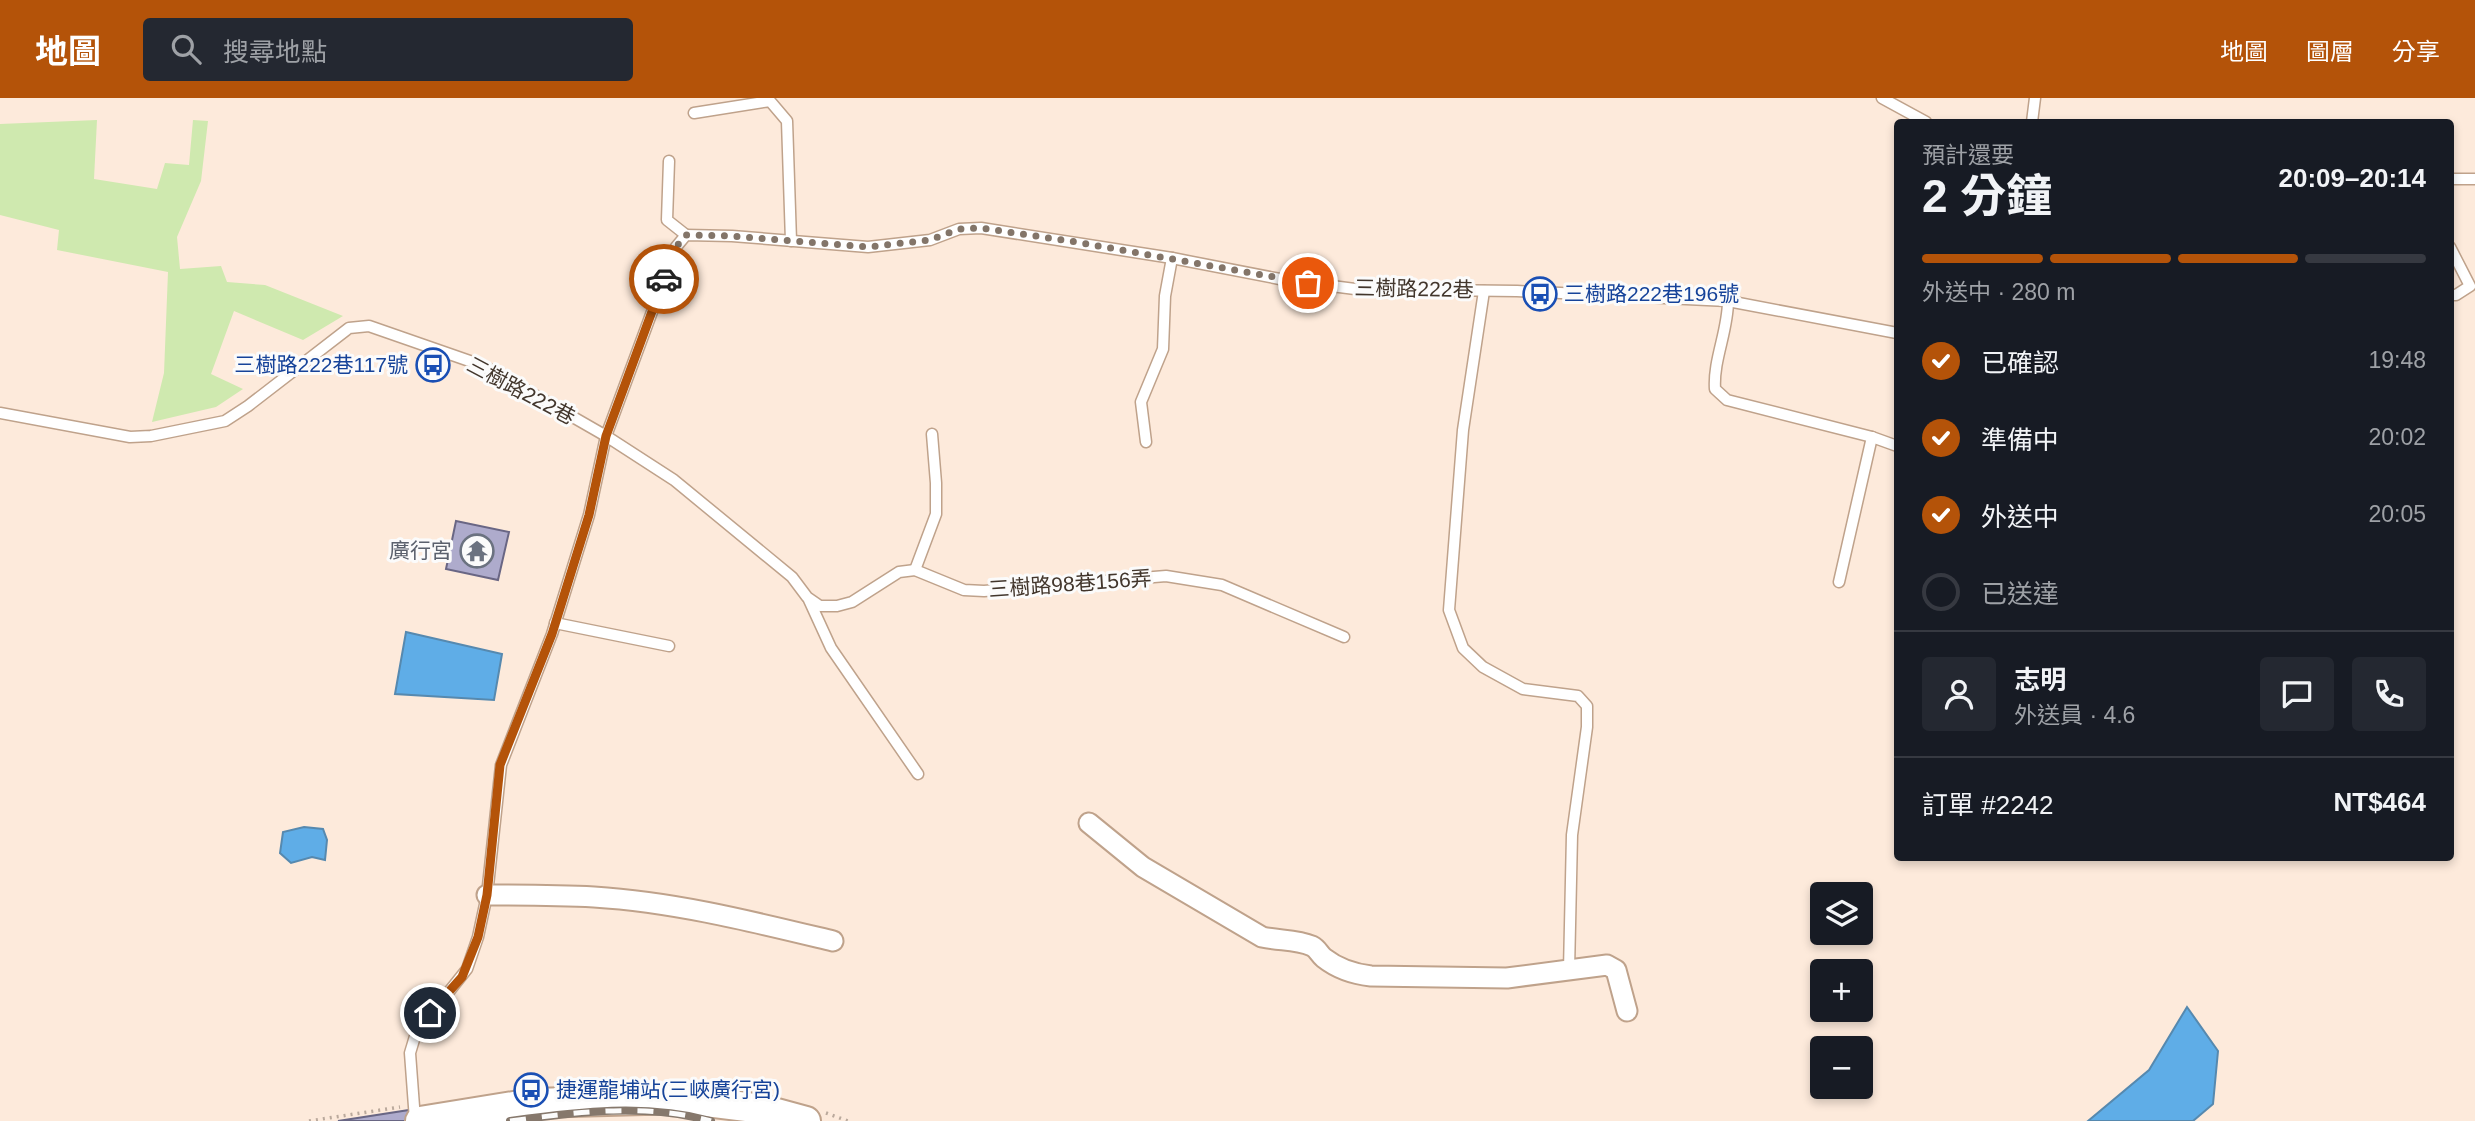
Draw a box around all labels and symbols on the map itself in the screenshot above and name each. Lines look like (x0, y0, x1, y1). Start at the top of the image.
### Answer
courier (629, 244, 699, 314)
pin (1278, 253, 1338, 313)
bus stop icon: 三樹路222巷196號 (1521, 275, 1559, 313)
street label: 三樹路222巷 (1354, 276, 1474, 301)
place label: 三樹路222巷196號 (1564, 282, 1739, 305)
bus stop icon: 三樹路222巷117號 (414, 346, 452, 384)
street label: 三樹路222巷 (463, 352, 579, 429)
place label: 三樹路222巷117號 (234, 353, 408, 376)
temple icon: 廣行宮 (458, 532, 496, 570)
place label: 廣行宮 (389, 539, 452, 562)
street label: 三樹路98巷156弄 (988, 566, 1152, 601)
pin (400, 983, 460, 1043)
bus stop icon: 捷運龍埔站(三峽廣行宮) (512, 1071, 550, 1109)
place label: 捷運龍埔站(三峽廣行宮) (556, 1078, 780, 1101)

